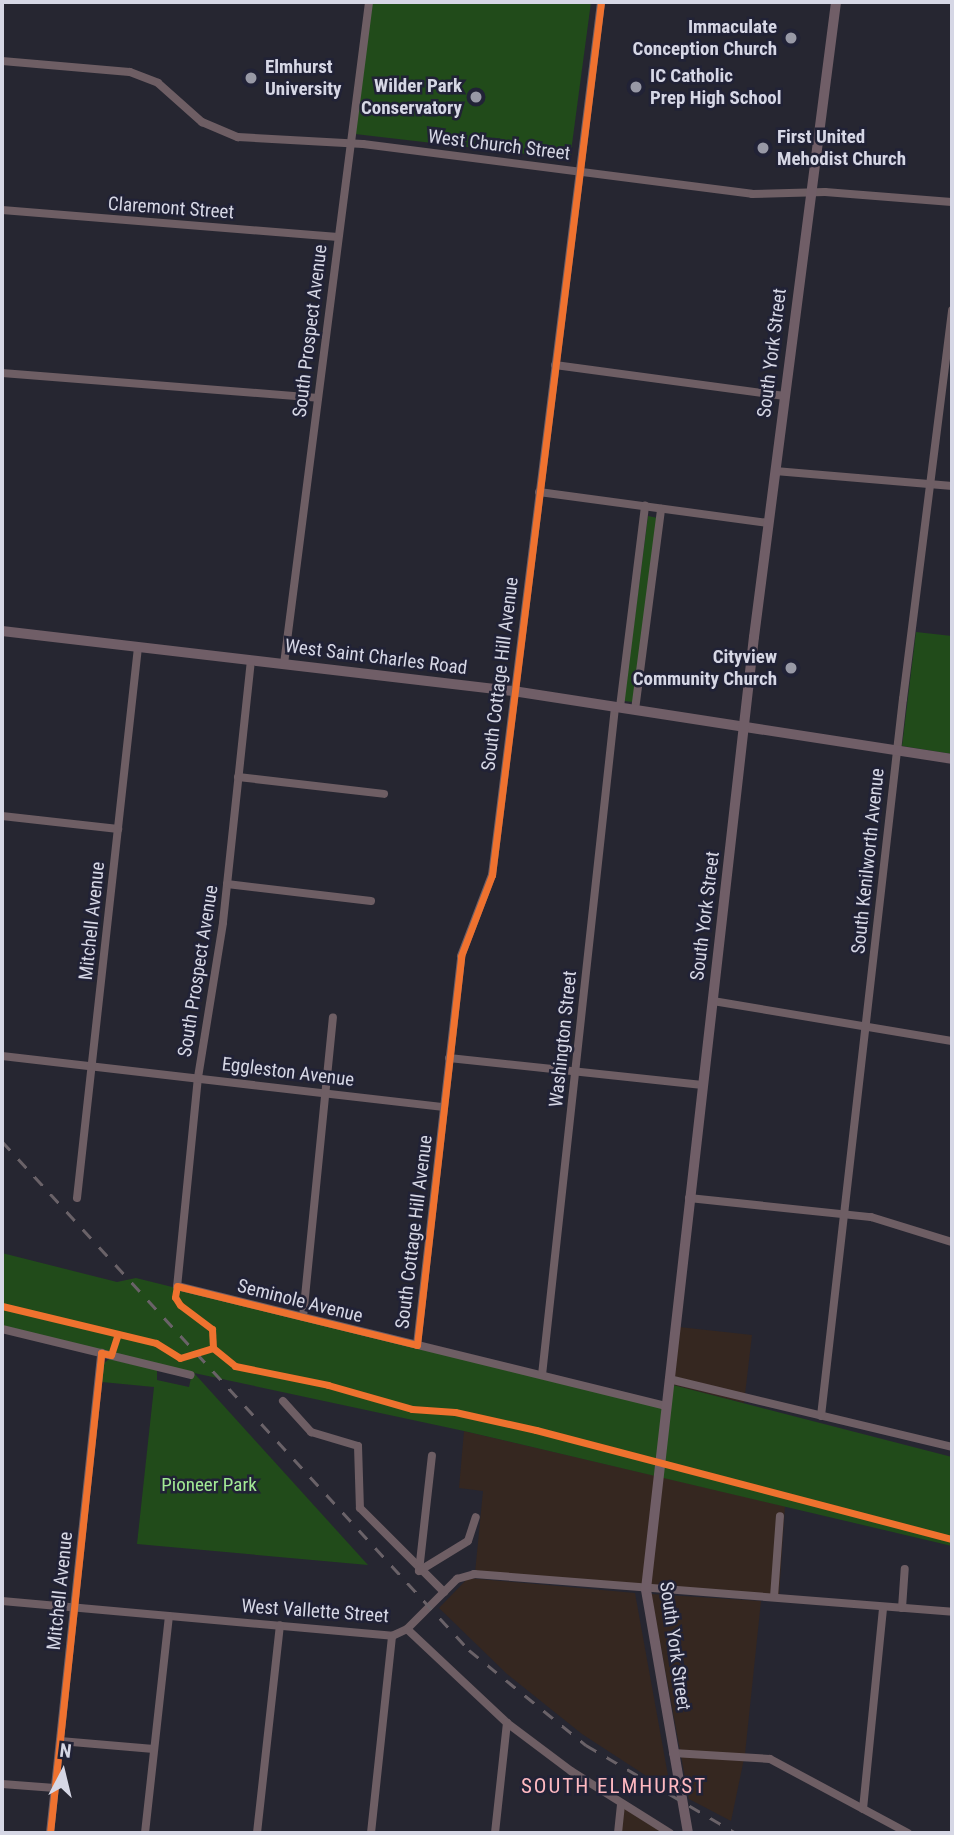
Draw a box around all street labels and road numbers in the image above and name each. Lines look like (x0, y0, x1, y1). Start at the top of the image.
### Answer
street label: West Church Street (426, 125, 572, 165)
street label: Claremont Street (107, 192, 235, 224)
street label: South Prospect Avenue (288, 243, 332, 419)
street label: South York Street (753, 287, 791, 419)
street label: South Cottage Hill Avenue (477, 576, 523, 772)
street label: West Saint Charles Road (284, 635, 468, 679)
street label: South Kenilworth Avenue (847, 767, 889, 955)
street label: South York Street (686, 850, 724, 982)
street label: Mitchell Avenue (74, 861, 110, 981)
street label: South Prospect Avenue (173, 883, 223, 1059)
street label: Washington Street (544, 970, 582, 1108)
street label: Eggleston Avenue (221, 1053, 355, 1091)
street label: South Cottage Hill Avenue (391, 1134, 437, 1330)
street label: Seminole Avenue (235, 1274, 365, 1328)
street label: Mitchell Avenue (42, 1531, 78, 1651)
street label: South York Street (655, 1580, 695, 1712)
street label: West Vallette Street (241, 1594, 389, 1628)

